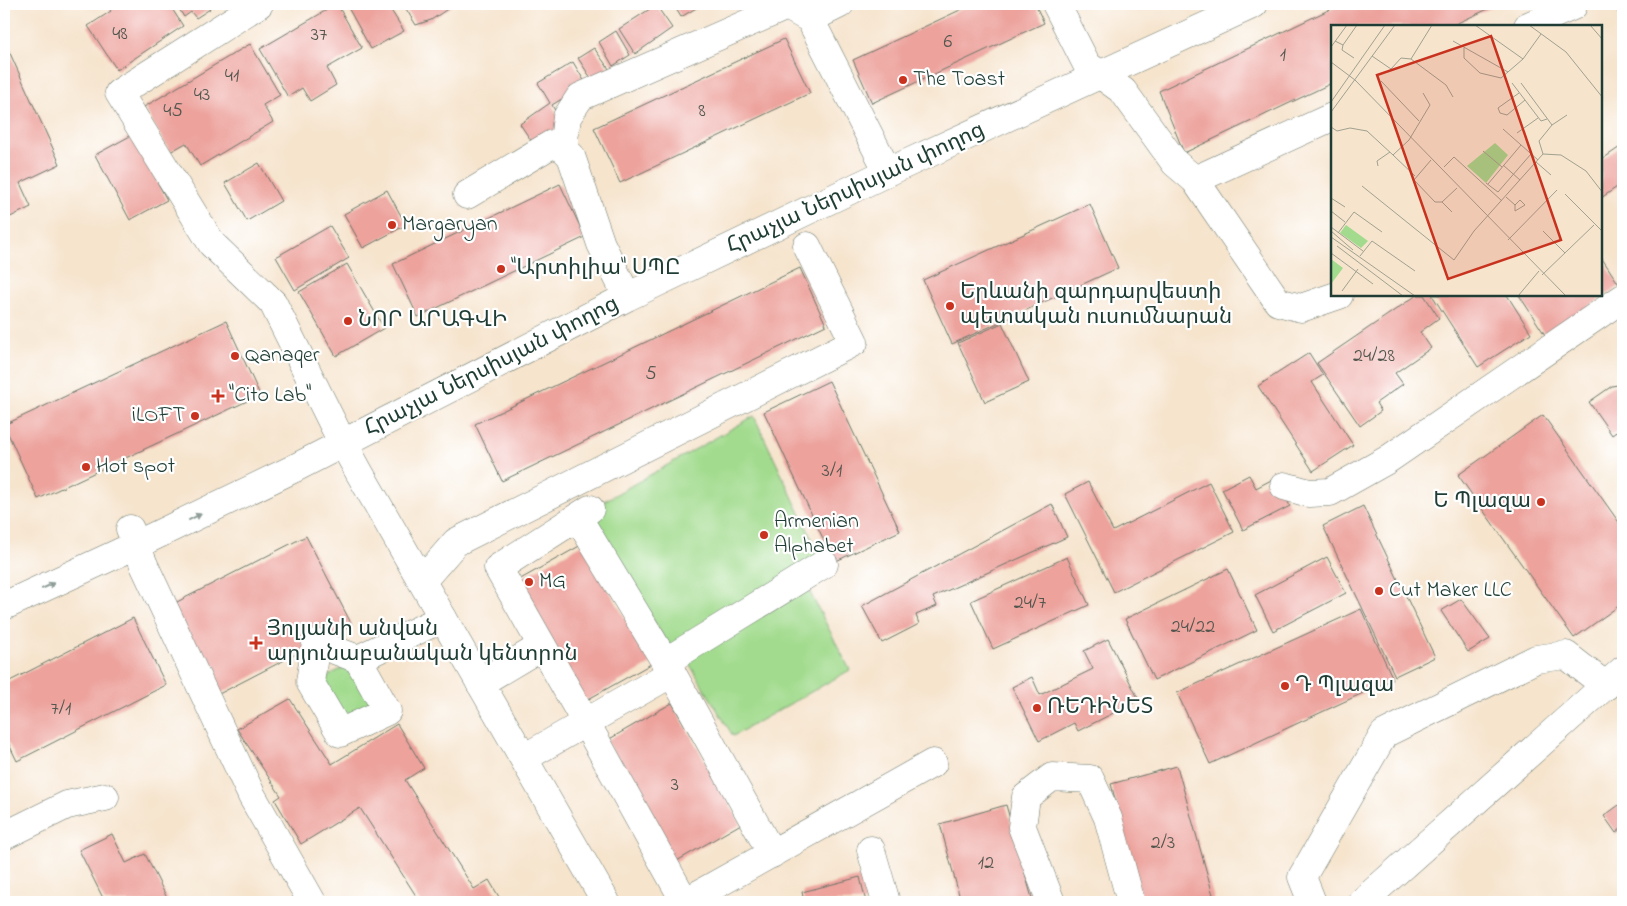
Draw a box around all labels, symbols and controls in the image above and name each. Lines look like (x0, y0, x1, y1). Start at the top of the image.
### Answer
house number: 48 (112, 20, 128, 49)
house number: 37 (311, 21, 327, 50)
inset map (1331, 25, 1602, 296)
house number: 6 (944, 28, 953, 57)
house number: 1 (1280, 41, 1286, 70)
house number: 41 (225, 62, 239, 91)
place label: The Toast (913, 64, 1006, 96)
marker: The Toast (897, 74, 909, 86)
house number: 43 (194, 81, 210, 110)
house number: 45 (163, 97, 183, 126)
house number: 8 (698, 97, 706, 126)
street label: Հրաչյա Ներսիսյան փողոց (722, 115, 990, 263)
place label: Margaryan (402, 209, 498, 242)
marker: Margaryan (386, 219, 398, 231)
place label: "Արտիլիա" ՍՊԸ (511, 253, 680, 285)
marker: "Արտիլիա" ՍՊԸ (495, 263, 507, 275)
place label: Երևանի զարդարվեստի պետական ուսումնարան (960, 277, 1232, 334)
street label: Հրաչյա Ներսիսյան փողոց (359, 289, 625, 445)
marker: Երևանի զարդարվեստի պետական ուսումնարան (944, 300, 956, 312)
place label: ՆՈՐ ԱՐԱԳՎԻ (358, 305, 507, 337)
marker: ՆՈՐ ԱՐԱԳՎԻ (342, 315, 354, 327)
place label: Qanaqer (245, 340, 320, 372)
house number: 24/28 (1353, 342, 1395, 371)
marker: Qanaqer (229, 350, 241, 362)
house number: 5 (645, 360, 657, 389)
place label: "Cito Lab" (229, 380, 311, 412)
marker: "Cito Lab" (211, 389, 225, 403)
place label: iLOFT (132, 400, 185, 432)
marker: iLOFT (189, 410, 201, 422)
place label: Hot spot (96, 451, 176, 483)
house number: 3/1 (822, 457, 842, 486)
marker: Hot spot (80, 461, 92, 473)
place label: Ե Պլազա (1433, 486, 1531, 518)
marker: Ե Պլազա (1535, 496, 1547, 508)
place label: Armenian Alphabet (774, 506, 859, 563)
one-way arrow (188, 513, 202, 521)
marker: Armenian Alphabet (758, 529, 770, 541)
place label: MG (539, 566, 566, 598)
place label: Cut Maker LLC (1389, 575, 1512, 607)
marker: MG (523, 576, 535, 588)
one-way arrow (41, 582, 55, 590)
marker: Cut Maker LLC (1373, 585, 1385, 597)
house number: 24/7 (1014, 589, 1046, 618)
house number: 24/22 (1171, 613, 1215, 642)
place label: Յոլյանի անվան արյունաբանական կենտրոն (267, 614, 578, 671)
marker: Յոլյանի անվան արյունաբանական կենտրոն (249, 636, 263, 650)
place label: Դ Պլազա (1295, 670, 1394, 702)
marker: Դ Պլազա (1279, 680, 1291, 692)
place label: ՌԵԴԻՆԵՏ (1047, 692, 1153, 724)
house number: 7/1 (51, 695, 71, 724)
marker: ՌԵԴԻՆԵՏ (1031, 702, 1043, 714)
house number: 3 (671, 771, 679, 800)
house number: 2/3 (1151, 829, 1175, 858)
house number: 12 (978, 849, 994, 878)

